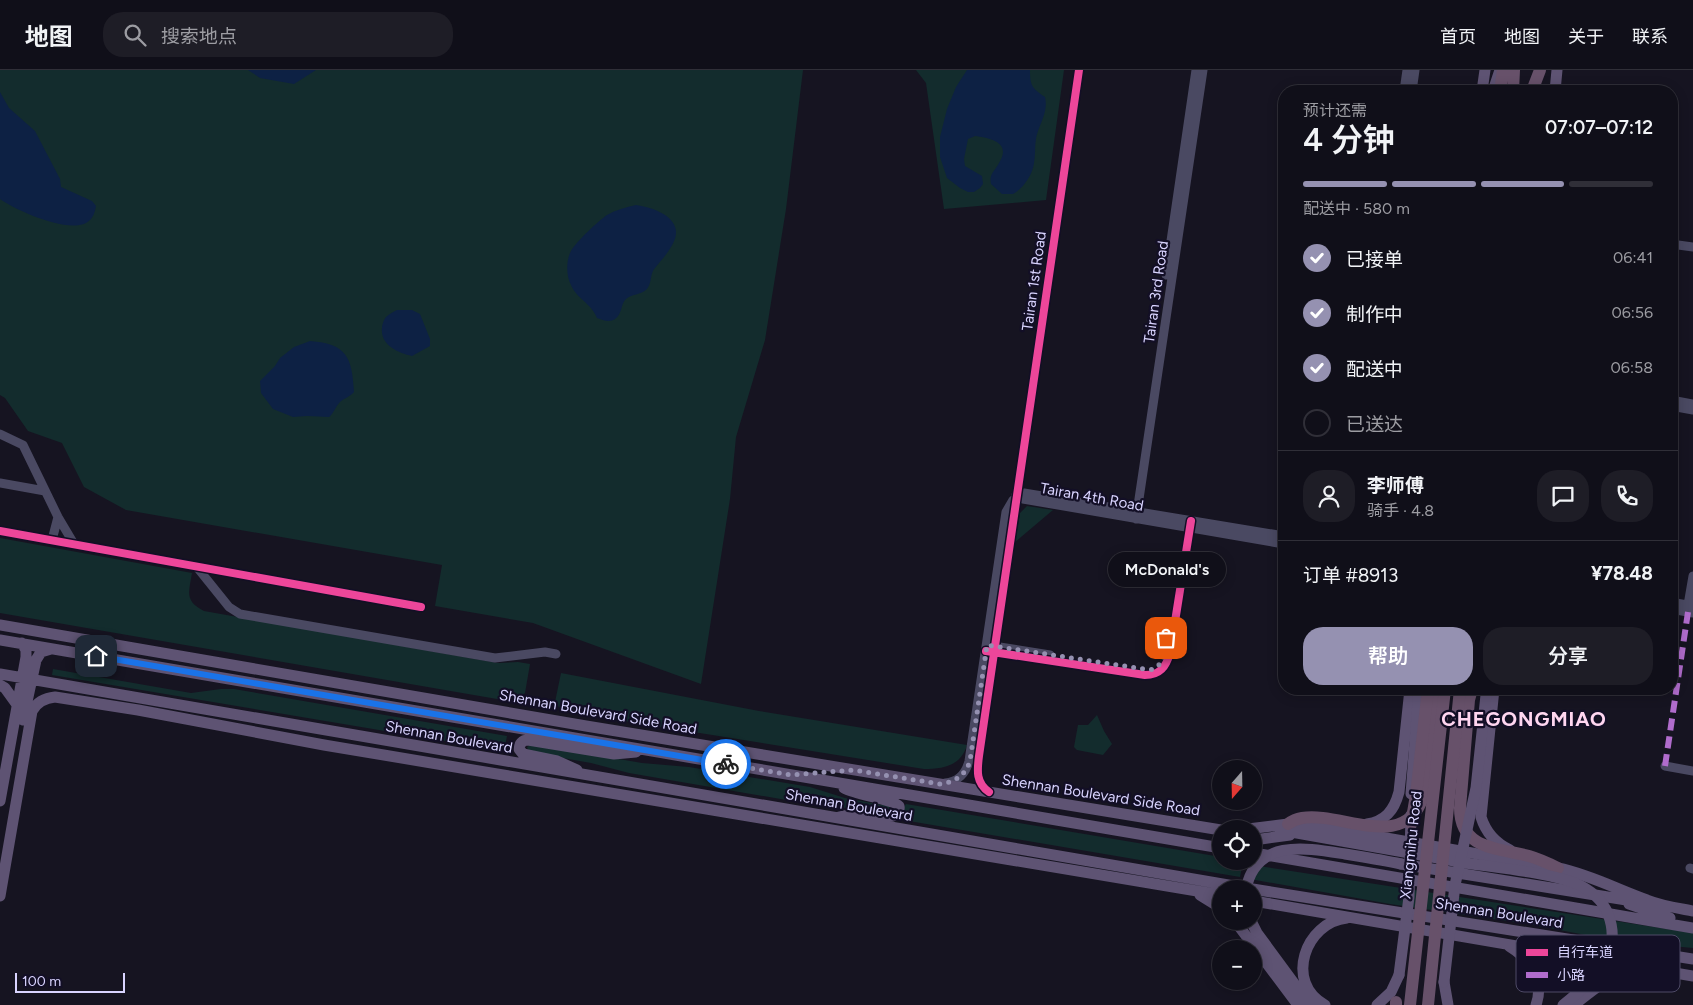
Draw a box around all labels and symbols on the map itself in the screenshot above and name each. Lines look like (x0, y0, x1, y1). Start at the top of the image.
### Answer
street label: Tairan 1st Road (1018, 230, 1050, 332)
street label: Tairan 3rd Road (1140, 239, 1172, 345)
street label: Tairan 4th Road (1039, 479, 1145, 515)
callout: McDonald's (1107, 553, 1225, 588)
pin (1145, 617, 1187, 659)
pin (75, 635, 117, 677)
street label: Shennan Boulevard Side Road (498, 686, 698, 738)
district label: CHEGONGMIAO (1441, 707, 1607, 731)
street label: Shennan Boulevard (384, 717, 514, 757)
courier (701, 739, 751, 789)
north arrow (1212, 760, 1262, 810)
street label: Shennan Boulevard Side Road (1001, 770, 1201, 820)
street label: Shennan Boulevard (784, 785, 914, 825)
street label: Xiangmihu Road (1396, 790, 1426, 900)
street label: Shennan Boulevard (1434, 894, 1564, 932)
legend (1516, 935, 1680, 992)
text: 自行车道 (1557, 944, 1613, 961)
text: 小路 (1557, 967, 1585, 984)
scale bar (15, 970, 125, 993)

